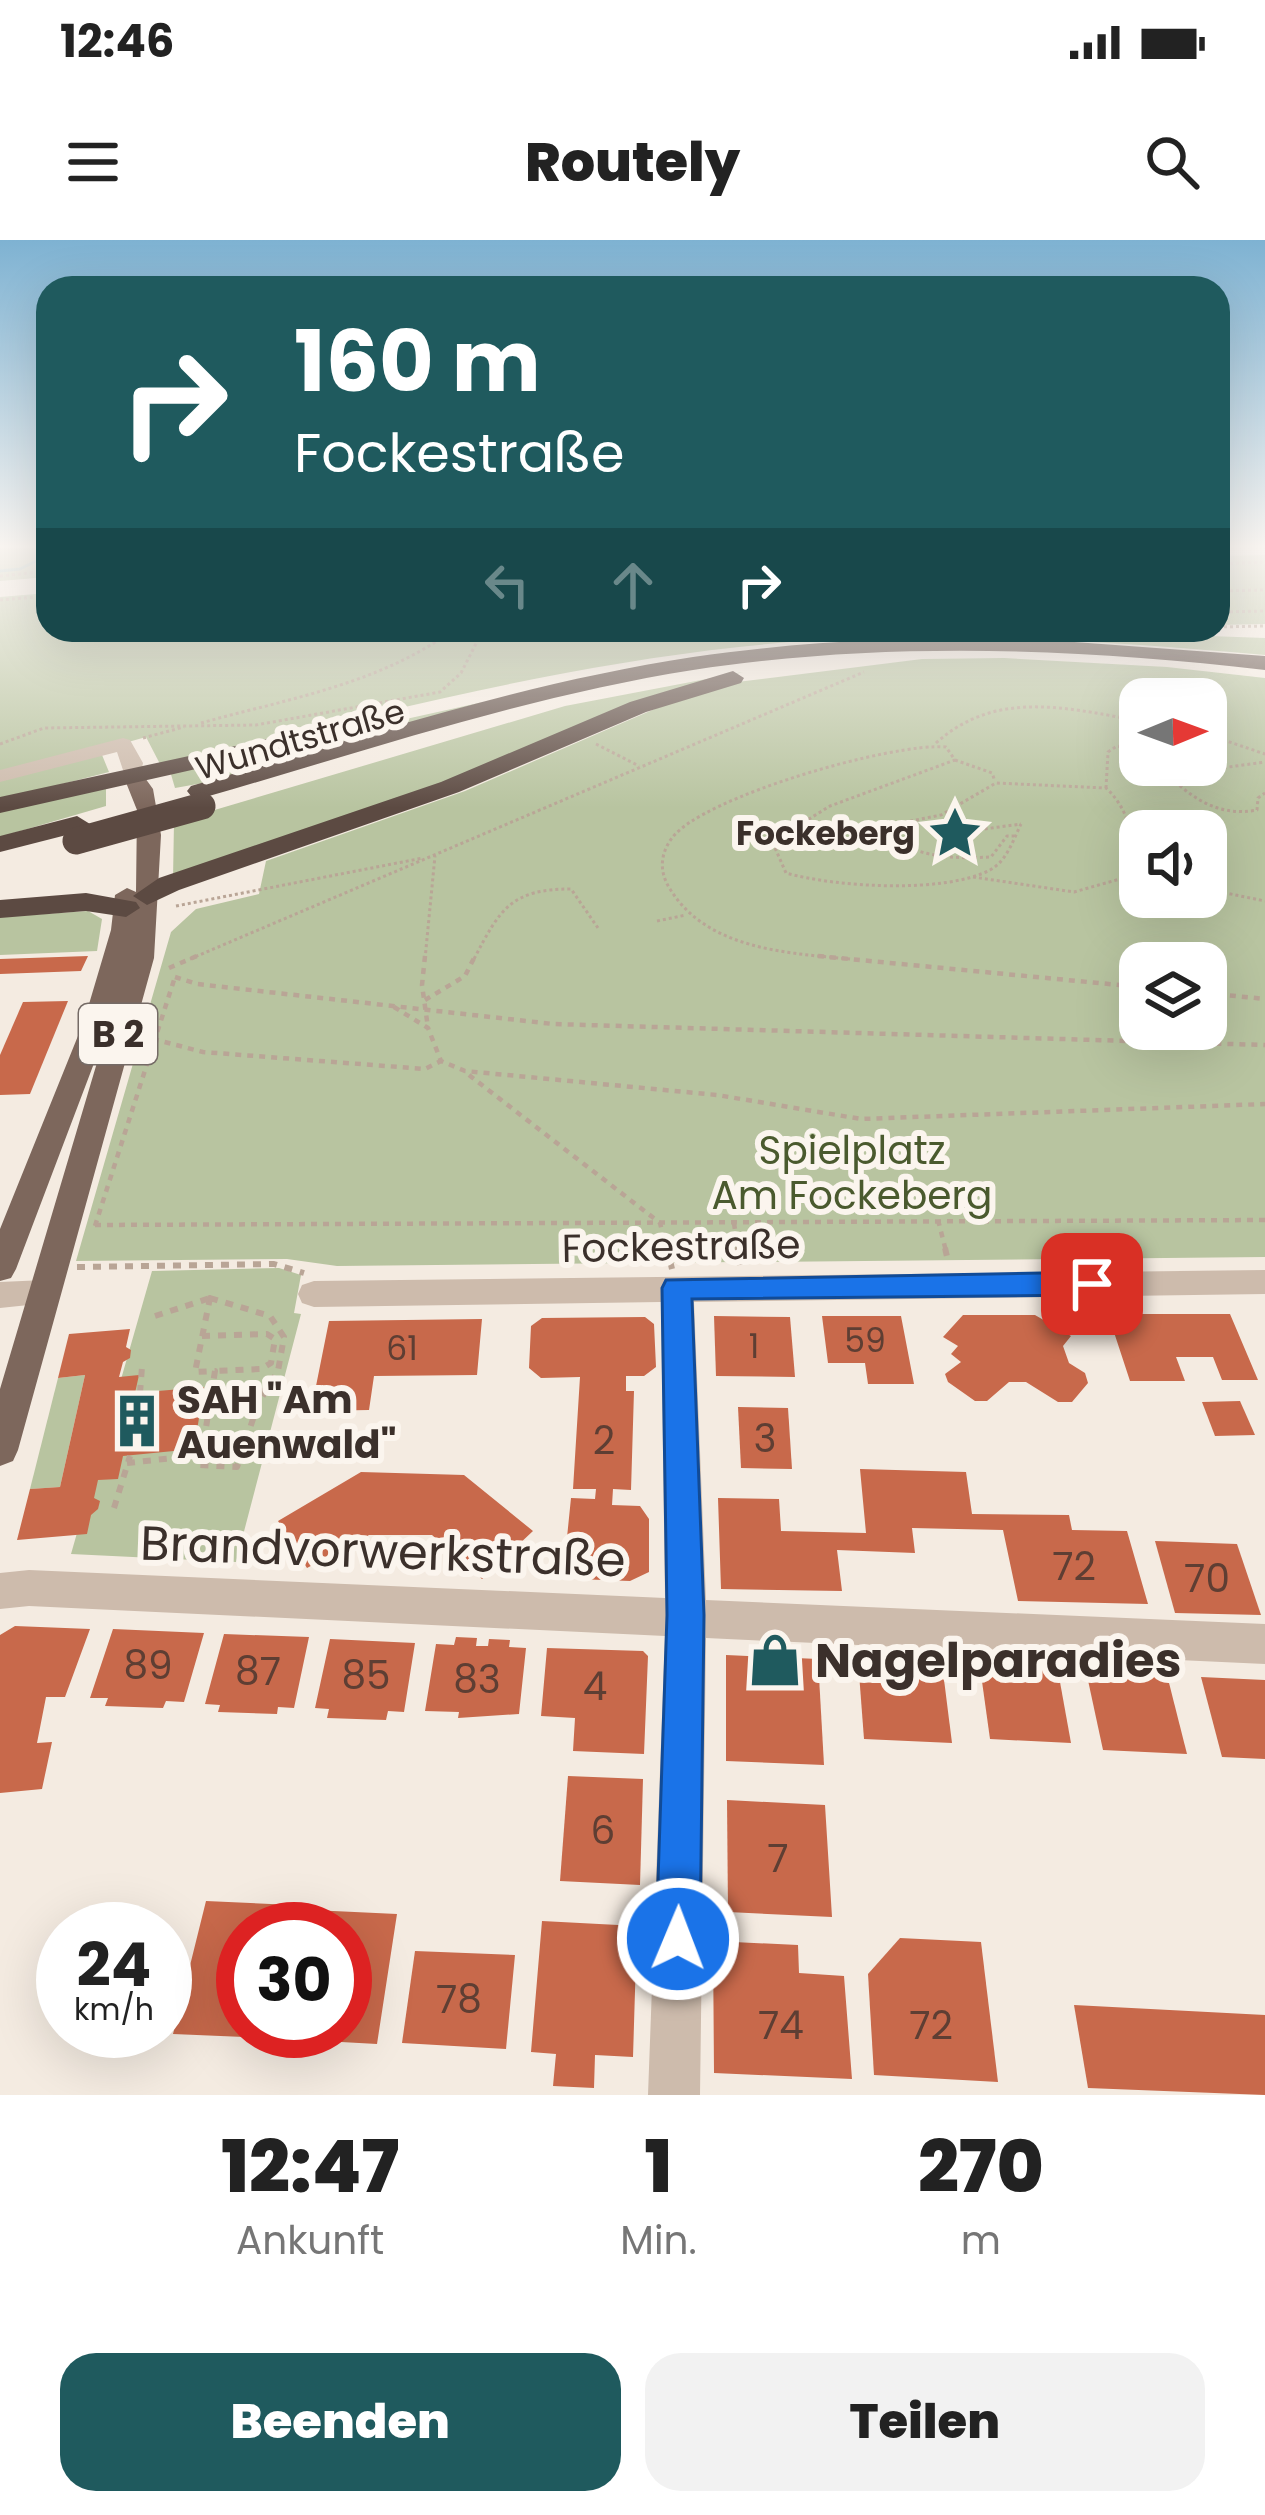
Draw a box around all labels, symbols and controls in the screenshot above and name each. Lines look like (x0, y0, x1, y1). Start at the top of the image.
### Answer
text: 12:46 (60, 10, 175, 73)
text: Routely (525, 124, 740, 200)
icon: menu (60, 129, 126, 195)
icon: search (1139, 129, 1205, 195)
text: 160 m (294, 303, 541, 420)
icon: right (96, 324, 252, 480)
text: Fockestraße (294, 415, 625, 491)
icon: left (474, 552, 540, 618)
icon: ahead (600, 552, 666, 618)
icon: right (726, 552, 792, 618)
north arrow (1119, 678, 1227, 786)
map controls (1119, 678, 1227, 1050)
street label: Wundtstraße (190, 687, 410, 792)
place icon: Fockeberg (926, 804, 984, 862)
place label: Fockeberg (736, 810, 915, 857)
button: sound (1119, 810, 1227, 918)
button: layers (1119, 942, 1227, 1050)
road number: B 2 (79, 1004, 157, 1064)
park label: Spielplatz Am Fockeberg (712, 1123, 992, 1223)
street label: Fockestraße (561, 1217, 801, 1276)
pin (1041, 1233, 1143, 1335)
icon: arrive (1059, 1251, 1125, 1317)
house number: 59 (844, 1317, 886, 1364)
house number: 1 (749, 1323, 759, 1370)
house number: 61 (386, 1325, 418, 1372)
place label: SAH "Am Auenwald" (177, 1372, 397, 1472)
building icon: SAH "Am Auenwald" (108, 1392, 166, 1450)
house number: 3 (754, 1411, 776, 1466)
house number: 2 (593, 1413, 615, 1468)
street label: Brandvorwerkstraße (139, 1510, 627, 1593)
house number: 72 (1052, 1539, 1096, 1594)
house number: 70 (1184, 1551, 1230, 1606)
place label: Nagelparadies (815, 1627, 1181, 1694)
shop icon: Nagelparadies (746, 1631, 804, 1689)
house number: 89 (123, 1638, 173, 1693)
house number: 87 (235, 1644, 281, 1699)
house number: 85 (341, 1648, 391, 1703)
house number: 83 (453, 1652, 501, 1707)
house number: 4 (583, 1659, 607, 1714)
house number: 6 (591, 1803, 615, 1858)
house number: 7 (767, 1831, 789, 1886)
position arrow (615, 1876, 741, 2002)
speed limit sign: 30 (216, 1902, 372, 2058)
text: 24 (77, 1923, 151, 2007)
house number: 78 (436, 1972, 482, 2027)
text: km/h (74, 1988, 154, 2031)
house number: 74 (758, 1998, 804, 2053)
house number: 72 (909, 1998, 953, 2053)
text: 12:47 (221, 2116, 399, 2217)
text: 1 (645, 2116, 672, 2217)
text: 270 (918, 2116, 1044, 2217)
text: Ankunft (236, 2213, 384, 2268)
text: Min. (620, 2213, 697, 2268)
text: m (961, 2213, 1001, 2268)
button: Beenden (60, 2353, 621, 2491)
button: Teilen (645, 2353, 1205, 2491)

